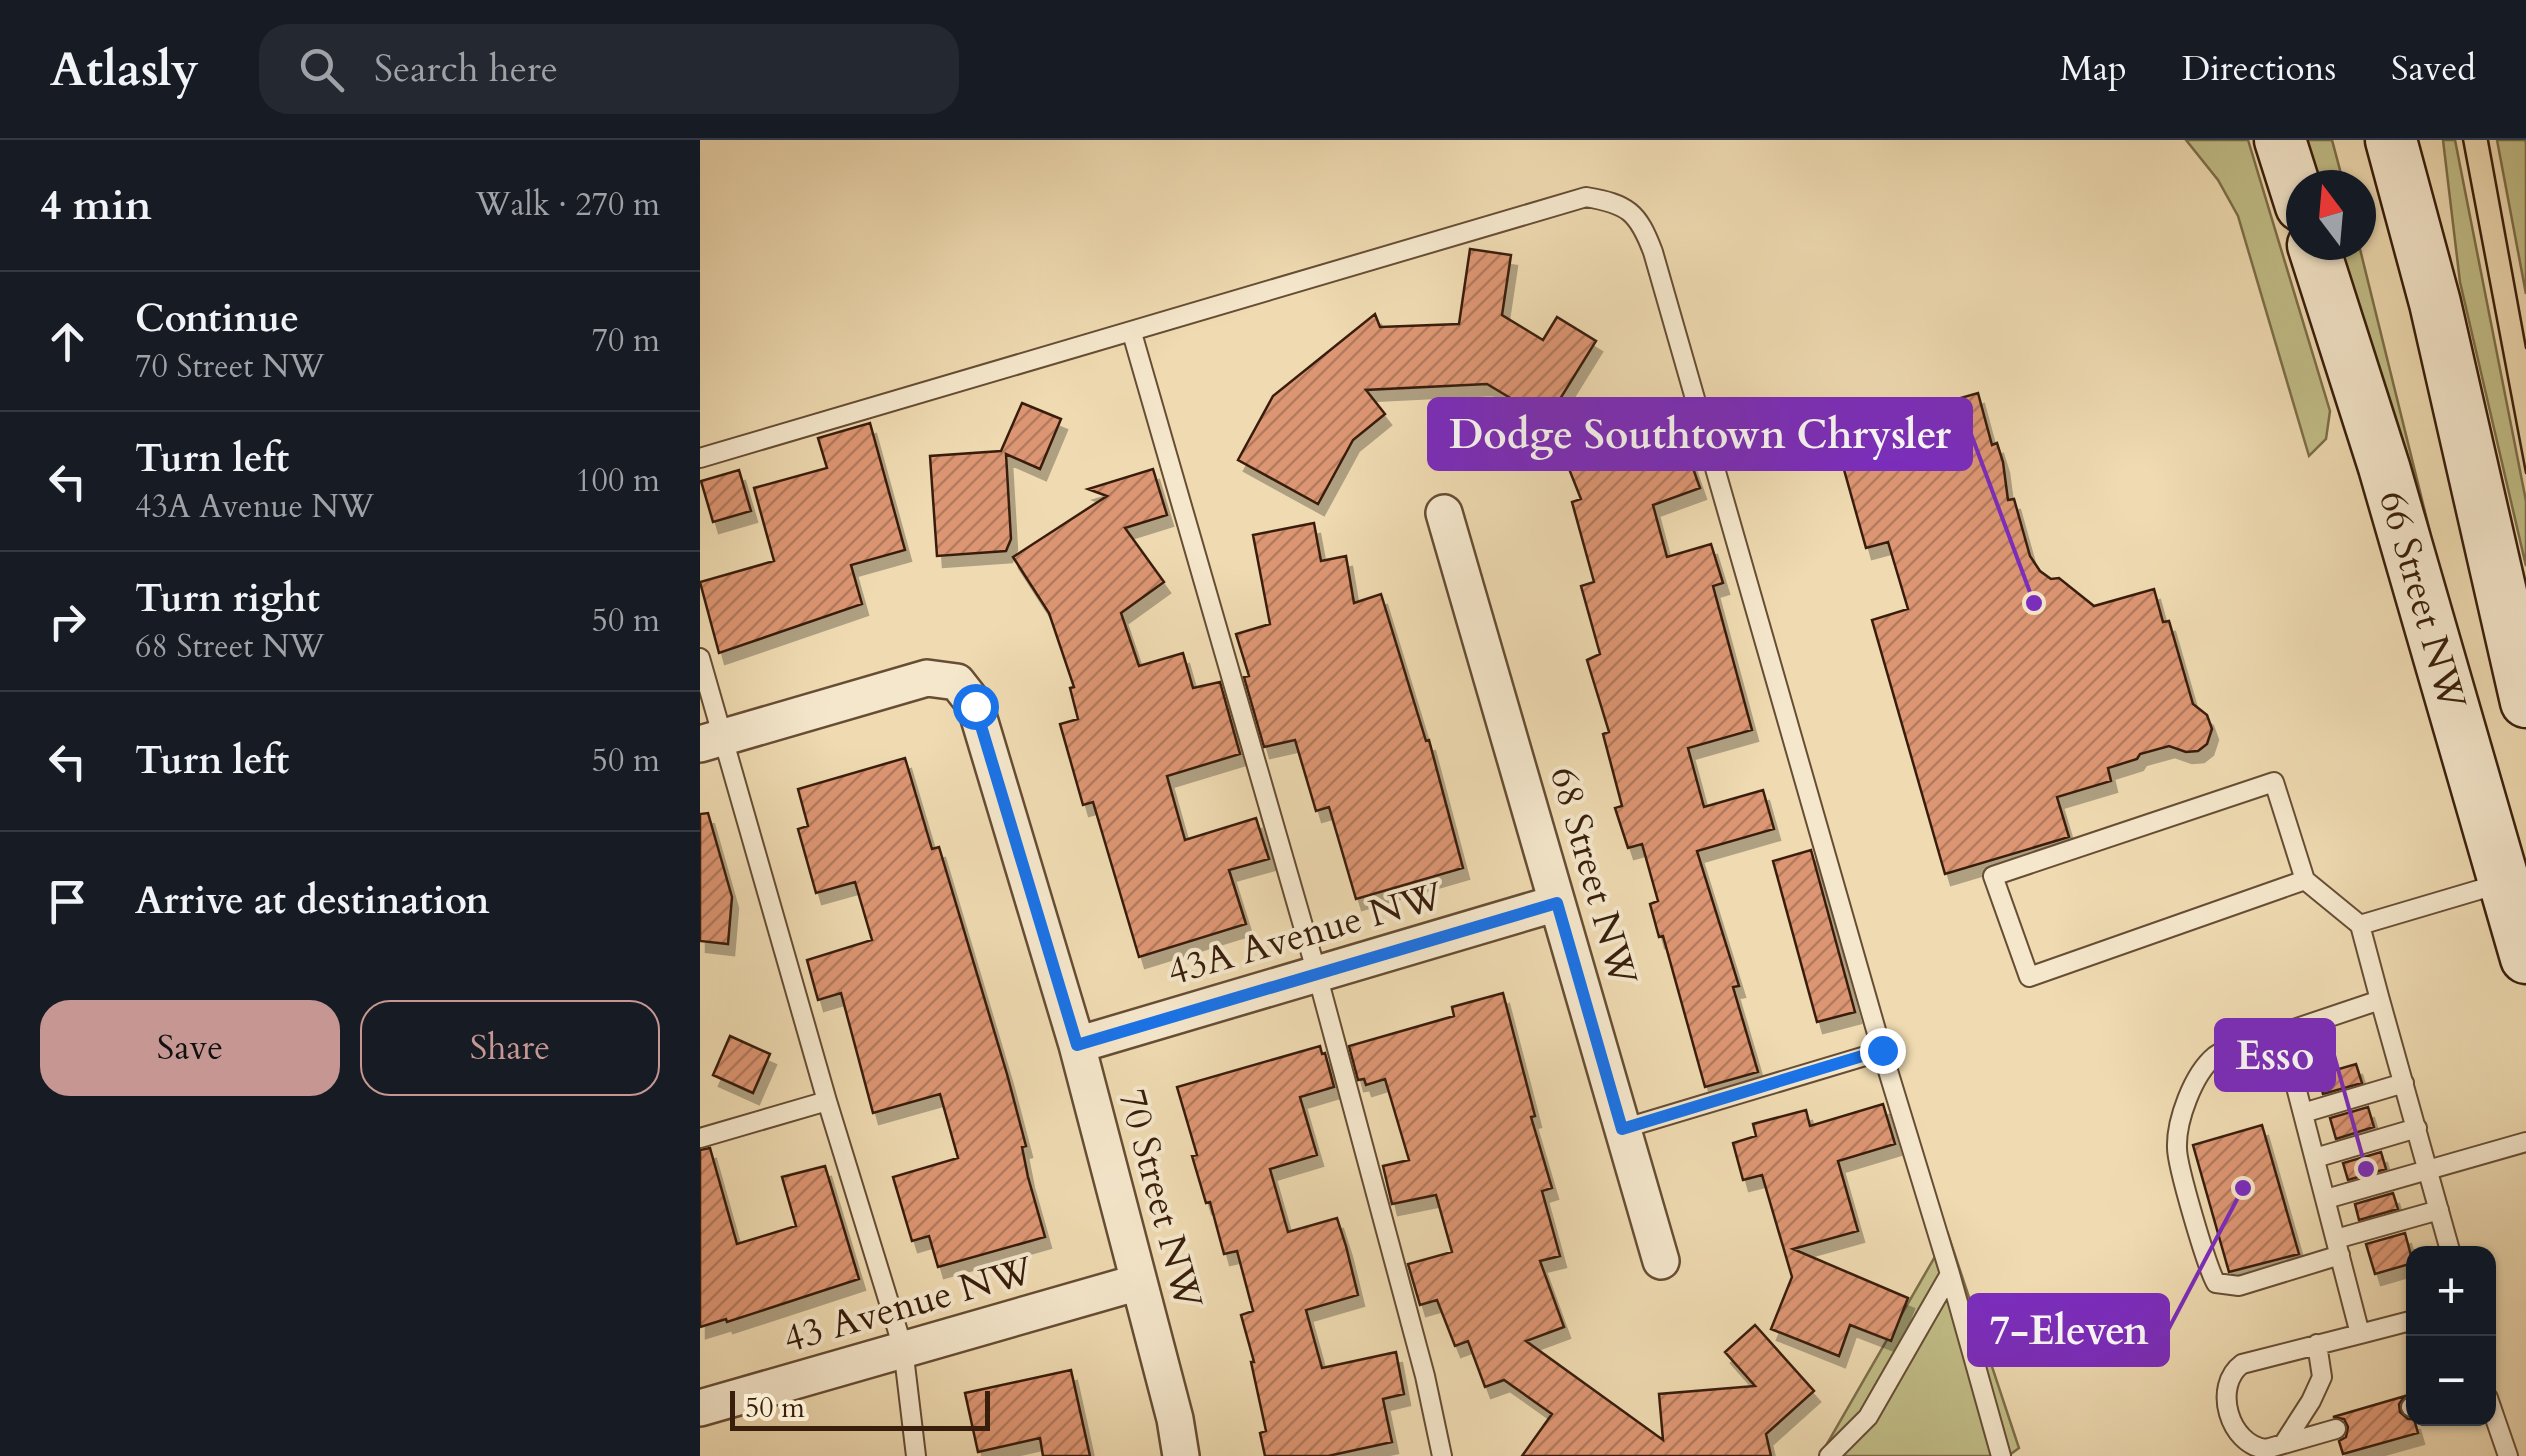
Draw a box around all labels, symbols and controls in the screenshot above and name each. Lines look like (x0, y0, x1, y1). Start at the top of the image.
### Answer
search box (259, 24, 959, 114)
text: Atlasly (50, 37, 199, 102)
icon: search (294, 42, 349, 97)
text: Search here (374, 43, 558, 95)
text: Map (2060, 45, 2127, 93)
text: Directions (2182, 45, 2336, 93)
text: Saved (2391, 45, 2476, 93)
north arrow (2286, 170, 2376, 260)
text: 4 min (40, 177, 152, 234)
text: Walk · 270 m (475, 183, 660, 227)
text: Continue (135, 293, 299, 345)
icon: ahead (40, 314, 95, 369)
text: 70 m (592, 319, 660, 363)
text: 70 Street NW (135, 345, 325, 389)
callout: Dodge Southtown Chrysler (1429, 399, 1971, 469)
text: Dodge Southtown Chrysler (1449, 408, 1952, 463)
text: Turn left (135, 433, 289, 485)
icon: left (40, 454, 95, 509)
text: 100 m (575, 459, 660, 503)
text: 43A Avenue NW (135, 485, 374, 529)
street label: 66 Street NW (2366, 485, 2478, 716)
text: Turn right (135, 573, 320, 625)
icon: right (40, 594, 95, 649)
text: 50 m (592, 599, 660, 643)
text: 68 Street NW (135, 625, 325, 669)
route start (953, 684, 999, 730)
icon: left (40, 734, 95, 789)
text: Turn left (135, 735, 289, 787)
text: 50 m (592, 739, 660, 783)
street label: 68 Street NW (1537, 761, 1649, 992)
street label: 43A Avenue NW (1162, 870, 1449, 998)
icon: arrive (40, 874, 95, 929)
text: Arrive at destination (135, 875, 490, 927)
button: Save (40, 1000, 340, 1096)
button: Share (360, 1000, 660, 1096)
callout: Esso (2216, 1020, 2334, 1090)
route end (1860, 1028, 1906, 1074)
text: Esso (2236, 1029, 2314, 1084)
street label: 70 Street NW (1106, 1084, 1214, 1315)
street label: 43 Avenue NW (778, 1245, 1039, 1365)
map controls (2406, 1246, 2496, 1426)
button: + (2406, 1246, 2496, 1336)
callout: 7-Eleven (1969, 1295, 2168, 1365)
text: 7-Eleven (1989, 1304, 2149, 1359)
button: − (2406, 1336, 2496, 1426)
scale bar (730, 1386, 990, 1430)
text: 50 m (745, 1389, 805, 1427)

